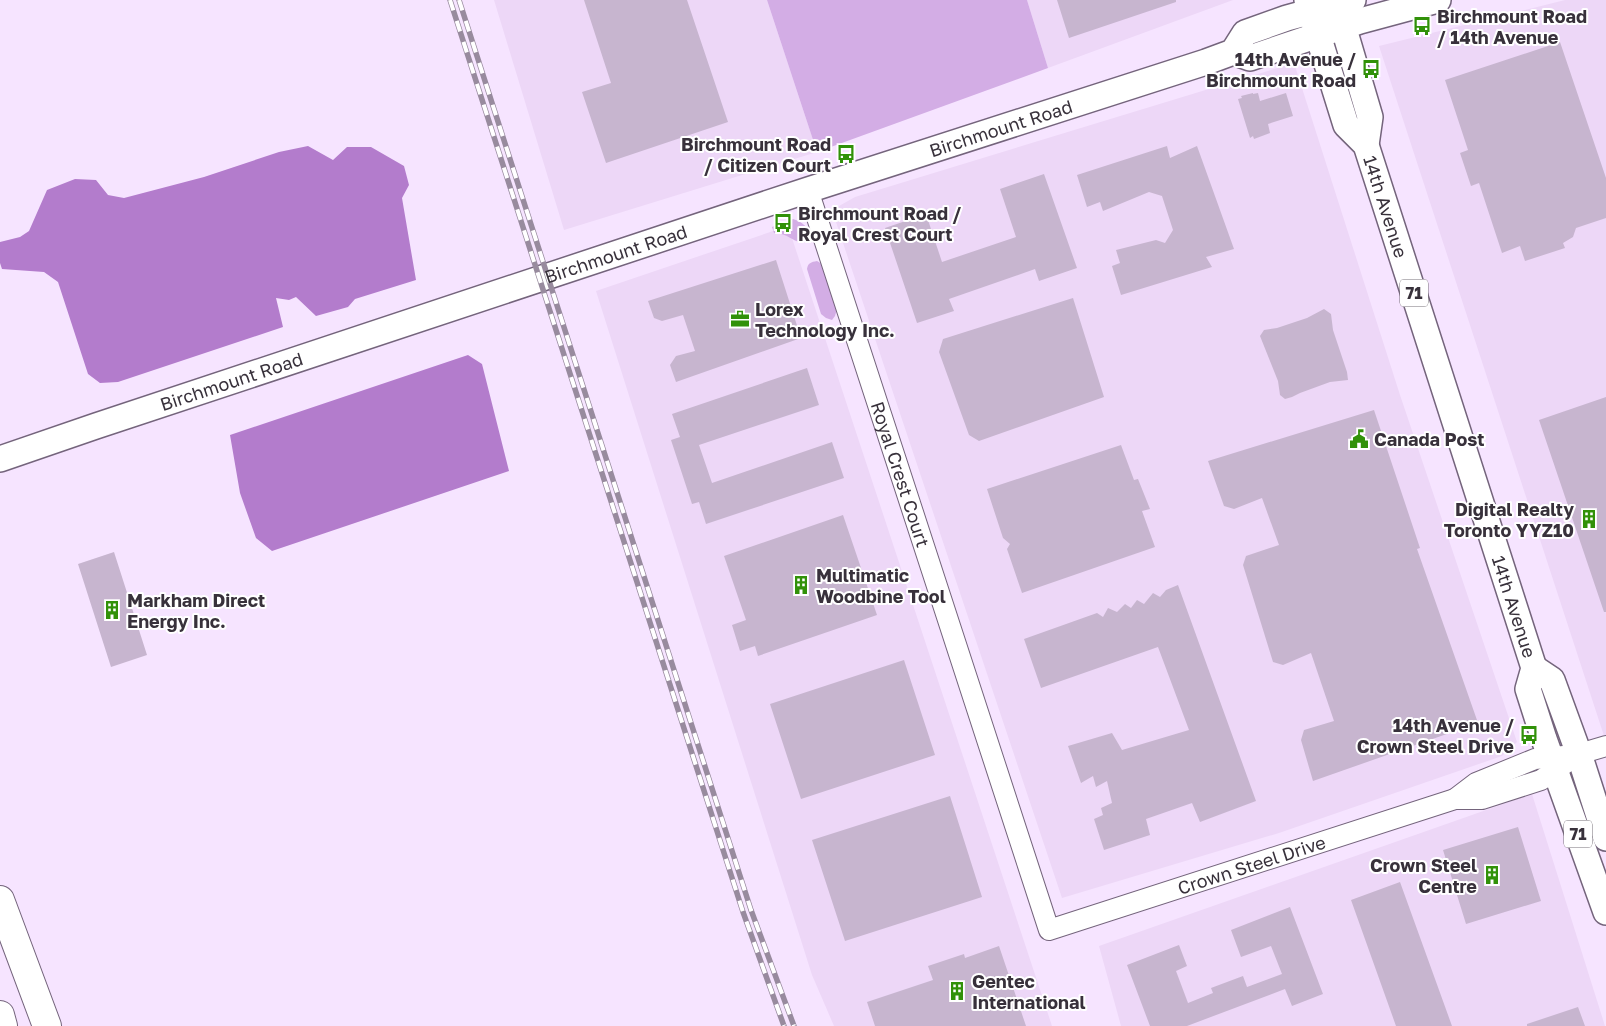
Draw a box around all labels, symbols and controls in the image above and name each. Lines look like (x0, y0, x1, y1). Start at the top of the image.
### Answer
place label: Birchmount Road / 14th Avenue (1437, 5, 1587, 48)
bus stop icon: Birchmount Road / 14th Avenue (1411, 15, 1433, 37)
place label: 14th Avenue / Birchmount Road (1206, 48, 1356, 91)
bus stop icon: 14th Avenue / Birchmount Road (1360, 58, 1382, 80)
street label: Birchmount Road (926, 95, 1075, 161)
place label: Birchmount Road / Citizen Court (681, 133, 831, 176)
bus stop icon: Birchmount Road / Citizen Court (835, 143, 857, 165)
street label: 14th Avenue (1359, 153, 1413, 261)
place label: Birchmount Road / Royal Crest Court (798, 202, 962, 245)
bus stop icon: Birchmount Road / Royal Crest Court (772, 212, 794, 234)
street label: Birchmount Road (542, 220, 690, 288)
road number: 71 (1400, 280, 1428, 306)
place label: Lorex Technology Inc. (755, 298, 895, 341)
office icon: Lorex Technology Inc. (729, 308, 751, 330)
street label: Birchmount Road (157, 347, 305, 415)
street label: Royal Crest Court (867, 399, 935, 550)
public building icon: Canada Post (1348, 428, 1370, 450)
place label: Canada Post (1374, 428, 1484, 450)
place label: Digital Realty Toronto YYZ10 (1444, 498, 1574, 541)
building icon: Digital Realty Toronto YYZ10 (1578, 508, 1600, 530)
street label: 14th Avenue (1488, 553, 1541, 660)
place label: Multimatic Woodbine Tool (816, 564, 946, 607)
building icon: Multimatic Woodbine Tool (790, 574, 812, 596)
place label: Markham Direct Energy Inc. (127, 589, 265, 632)
building icon: Markham Direct Energy Inc. (101, 599, 123, 621)
place label: 14th Avenue / Crown Steel Drive (1357, 714, 1514, 757)
bus stop icon: 14th Avenue / Crown Steel Drive (1518, 724, 1540, 746)
road number: 71 (1564, 821, 1592, 848)
street label: Crown Steel Drive (1175, 831, 1328, 899)
place label: Crown Steel Centre (1370, 854, 1477, 897)
building icon: Crown Steel Centre (1481, 864, 1503, 886)
place label: Gentec International (972, 970, 1085, 1013)
building icon: Gentec International (946, 980, 968, 1002)

